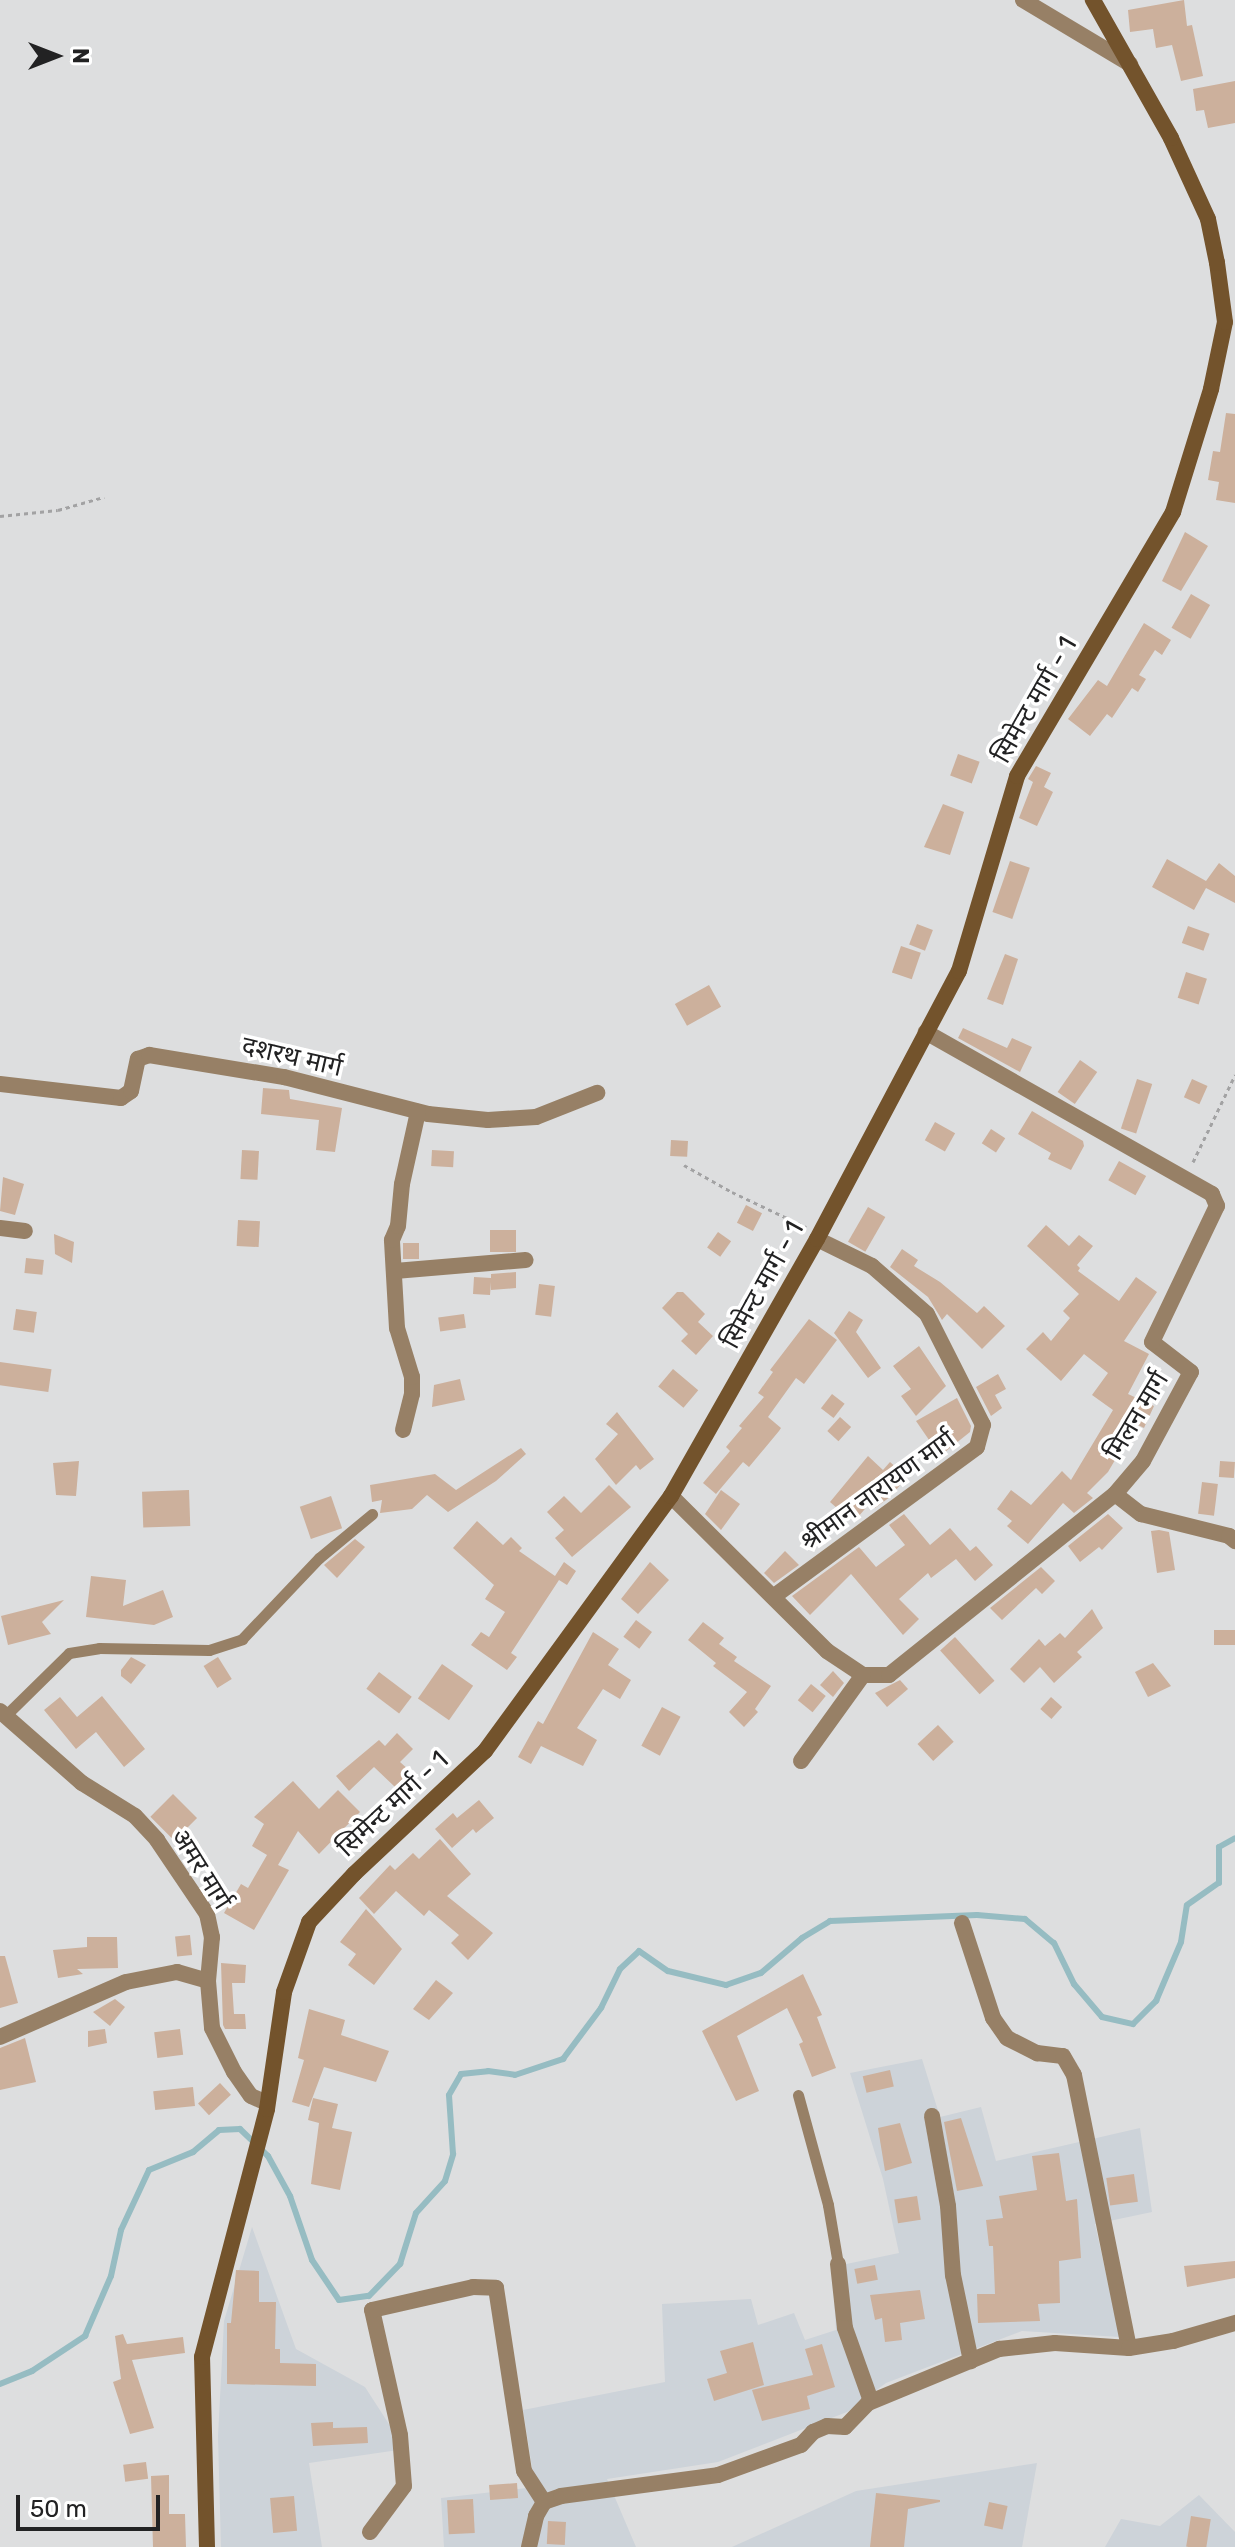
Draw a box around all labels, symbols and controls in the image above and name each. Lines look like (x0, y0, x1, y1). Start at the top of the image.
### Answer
north arrow (16, 16, 96, 96)
text: N (67, 48, 94, 64)
street label: सिमेन्ट मार्ग - 1 (986, 631, 1084, 769)
street label: दशरथ मार्ग (239, 1030, 345, 1084)
street label: सिमेन्ट मार्ग - 1 (715, 1216, 811, 1354)
street label: मिलन मार्ग (1098, 1366, 1176, 1466)
street label: श्रीमान नारायण मार्ग (794, 1424, 962, 1558)
street label: सिमेन्ट मार्ग - 1 (331, 1745, 455, 1863)
street label: अमर मार्ग (164, 1823, 238, 1915)
scale bar (20, 2479, 164, 2529)
text: 50 m (30, 2495, 87, 2523)

